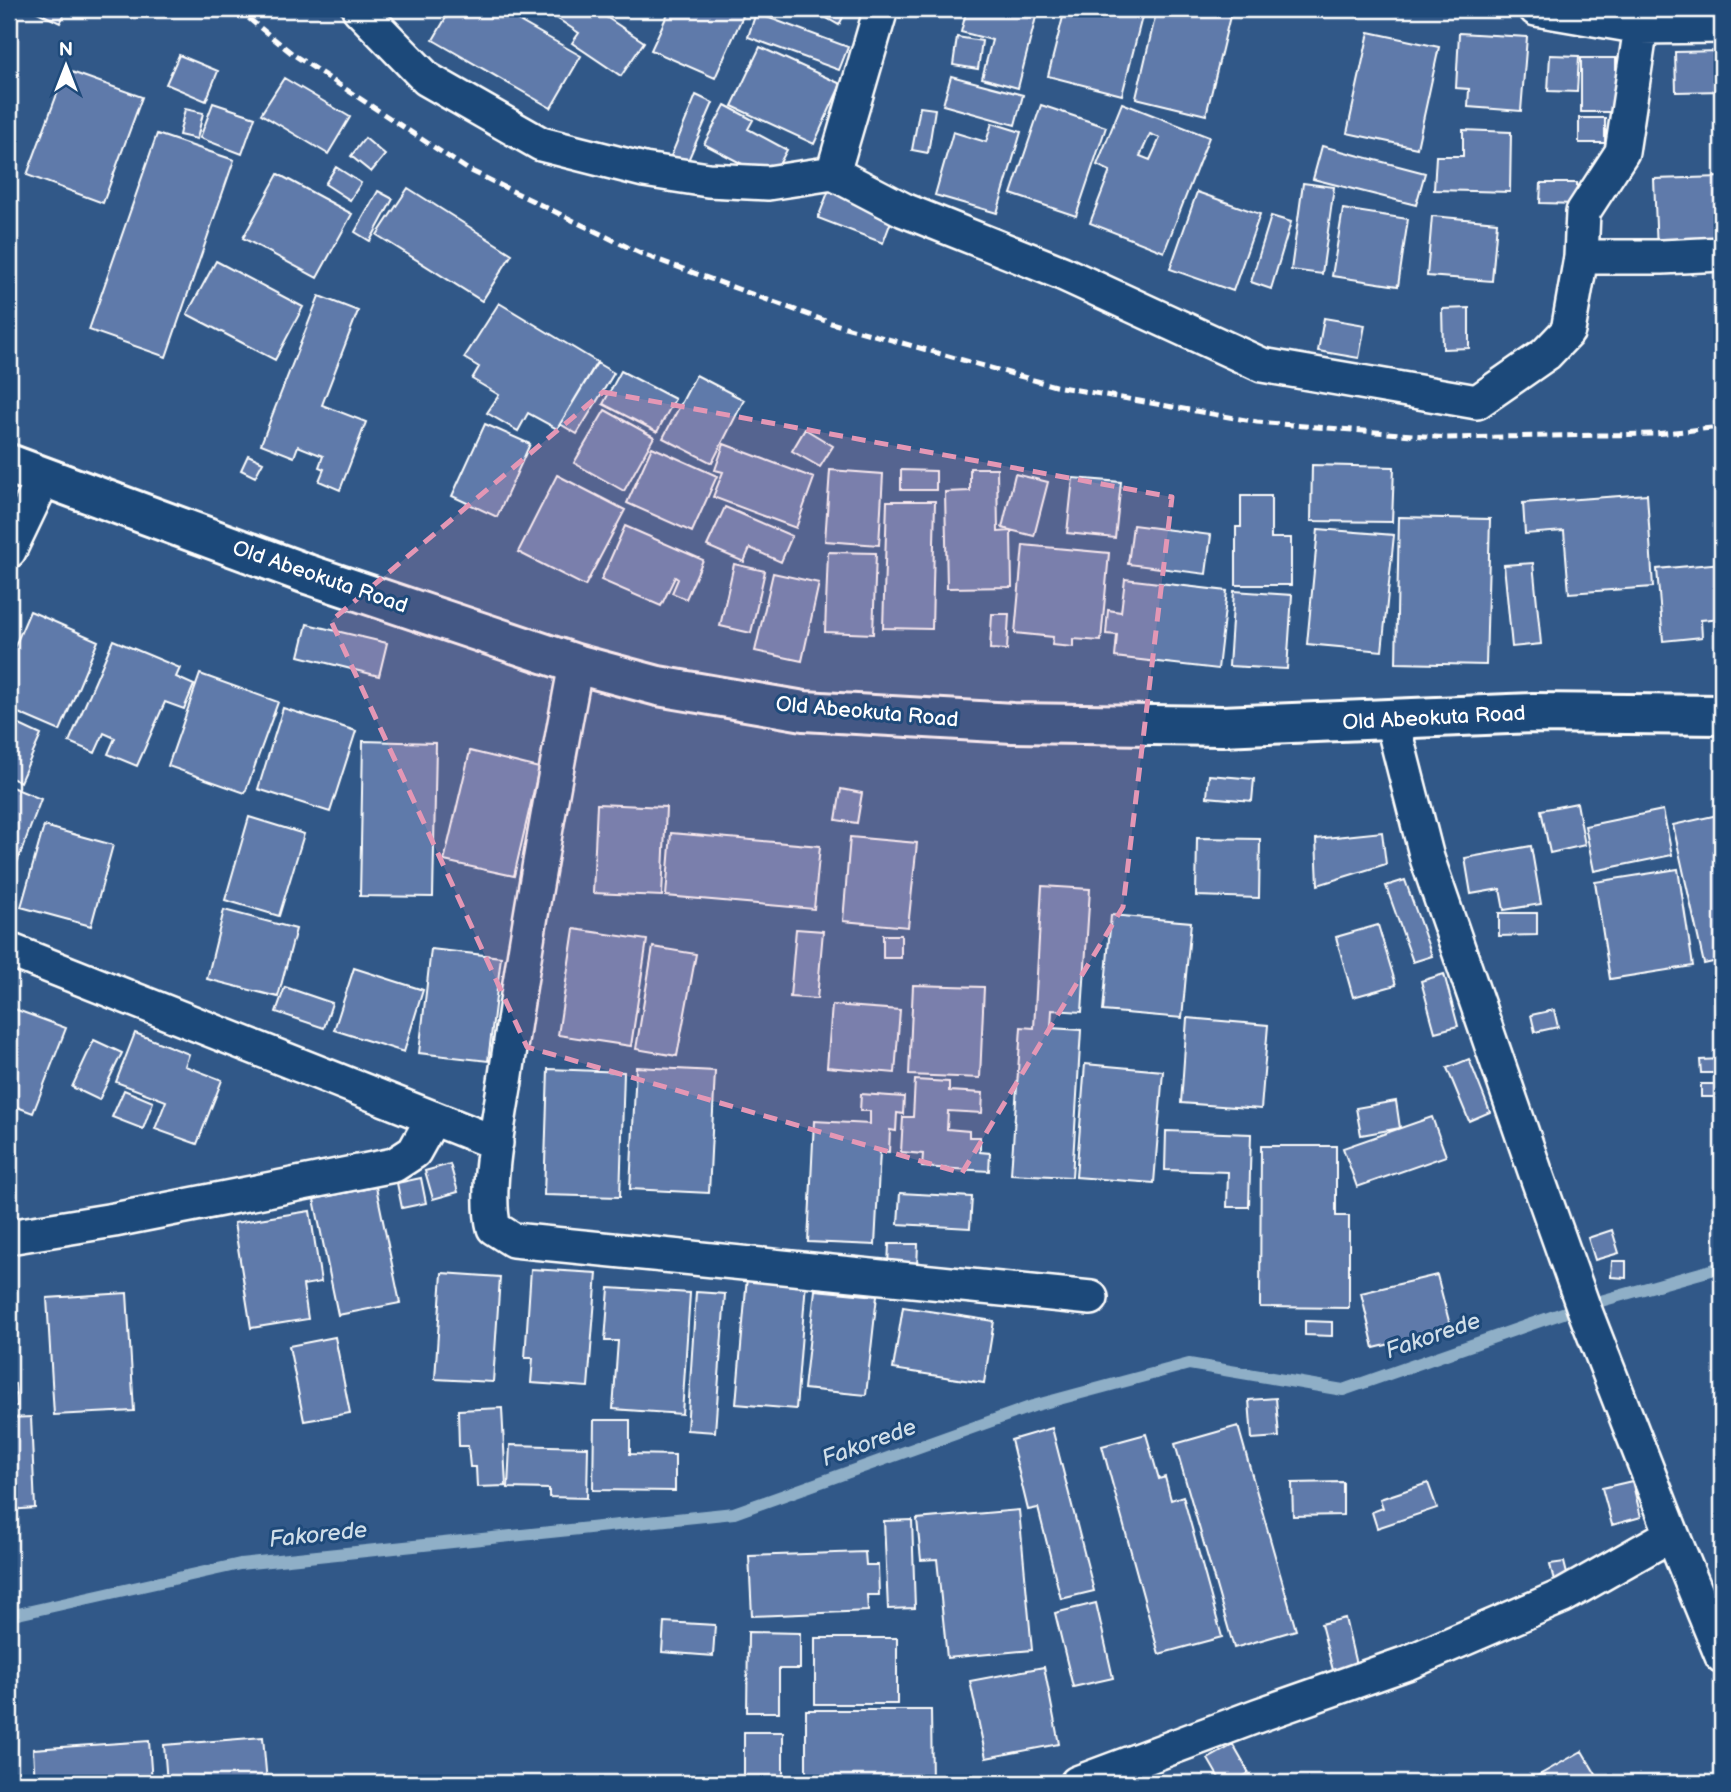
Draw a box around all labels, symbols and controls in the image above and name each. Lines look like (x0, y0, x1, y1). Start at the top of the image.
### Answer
north arrow (32, 32, 102, 102)
text: N (59, 39, 73, 62)
street label: Old Abeokuta Road (229, 535, 411, 619)
street label: Old Abeokuta Road (775, 692, 959, 732)
street label: Old Abeokuta Road (1342, 701, 1526, 735)
water label: Fakorede (1382, 1307, 1484, 1365)
water label: Fakorede (818, 1413, 920, 1473)
water label: Fakorede (267, 1516, 369, 1554)

